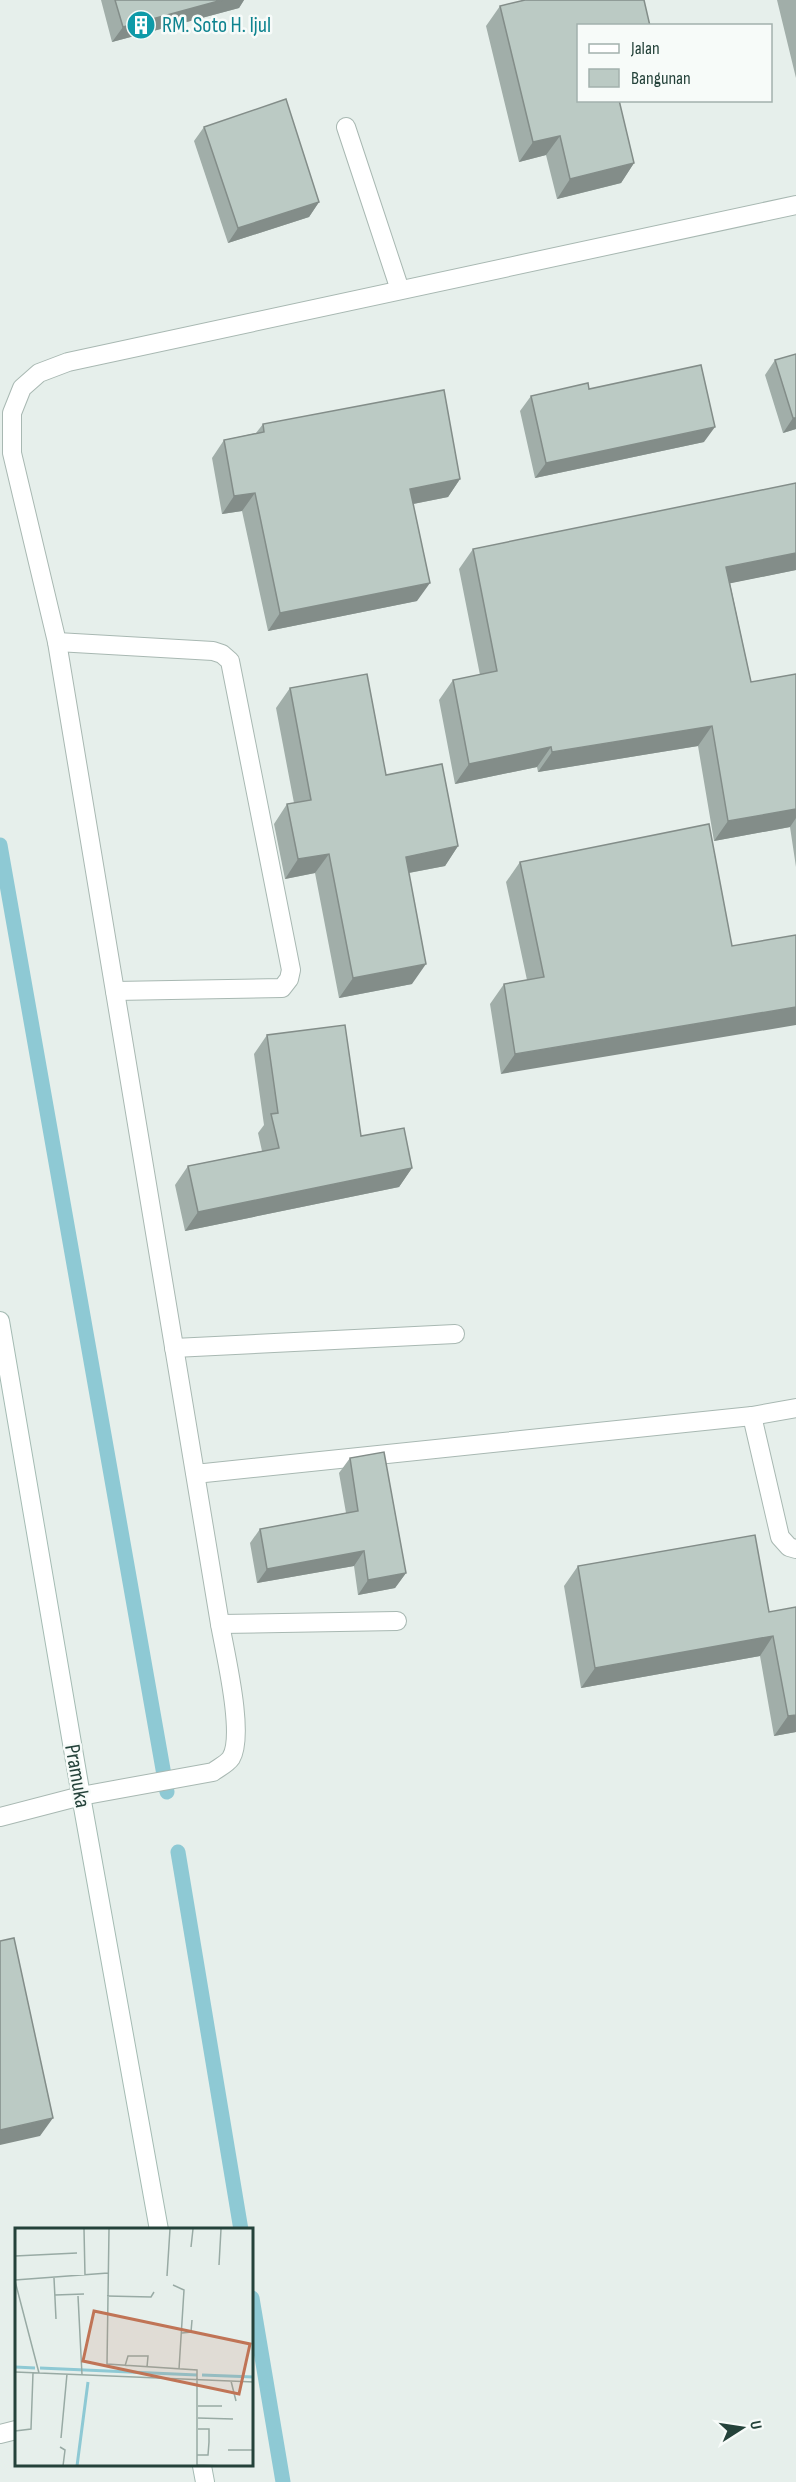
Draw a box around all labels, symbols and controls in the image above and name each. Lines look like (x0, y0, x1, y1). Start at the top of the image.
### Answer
building icon: RM. Soto H. Ijul (125, 9, 157, 41)
place label: RM. Soto H. Ijul (162, 12, 271, 39)
legend (577, 24, 772, 102)
text: Jalan (630, 38, 660, 59)
text: Bangunan (631, 68, 691, 89)
street label: Pramuka (58, 1742, 96, 1810)
inset map (15, 2228, 254, 2467)
north arrow (712, 2398, 772, 2458)
text: U (745, 2419, 765, 2431)

